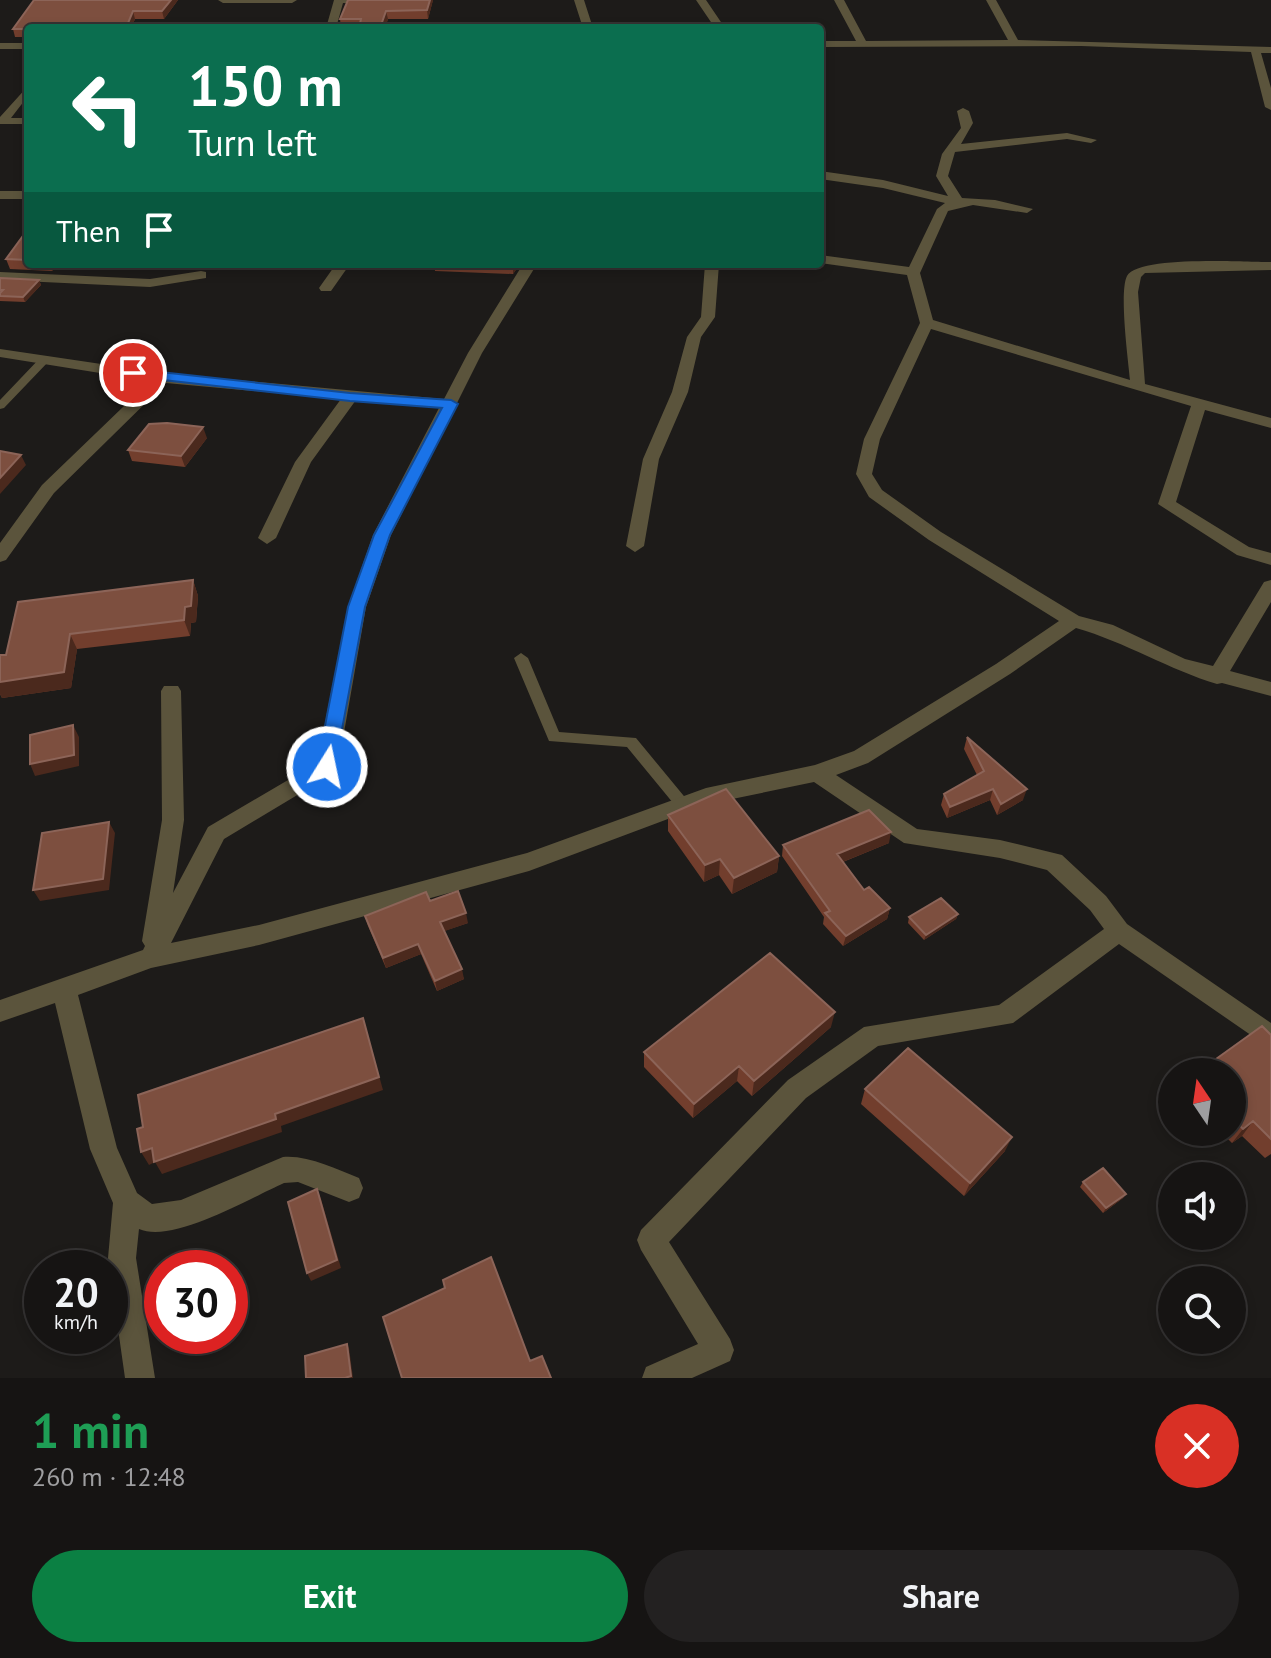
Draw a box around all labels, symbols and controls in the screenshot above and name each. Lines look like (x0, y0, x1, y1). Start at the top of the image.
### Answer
text: 150 m (188, 49, 343, 121)
icon: left (56, 56, 160, 160)
text: Turn left (188, 119, 317, 166)
icon: arrive (137, 208, 181, 252)
text: Then (56, 211, 121, 250)
pin (99, 339, 167, 407)
icon: arrive (111, 351, 155, 395)
position arrow (285, 725, 369, 809)
north arrow (1158, 1058, 1246, 1146)
map controls (1158, 1058, 1246, 1354)
button: sound (1158, 1162, 1246, 1250)
speed limit sign: 30 (144, 1250, 248, 1354)
text: 20 (53, 1266, 99, 1318)
button: search (1158, 1266, 1246, 1354)
text: km/h (54, 1309, 98, 1335)
text: 1 min (32, 1399, 149, 1461)
button: close (1155, 1404, 1239, 1488)
text: 260 m · 12:48 (32, 1460, 186, 1493)
button: Exit (32, 1550, 628, 1642)
button: Share (644, 1550, 1239, 1642)

